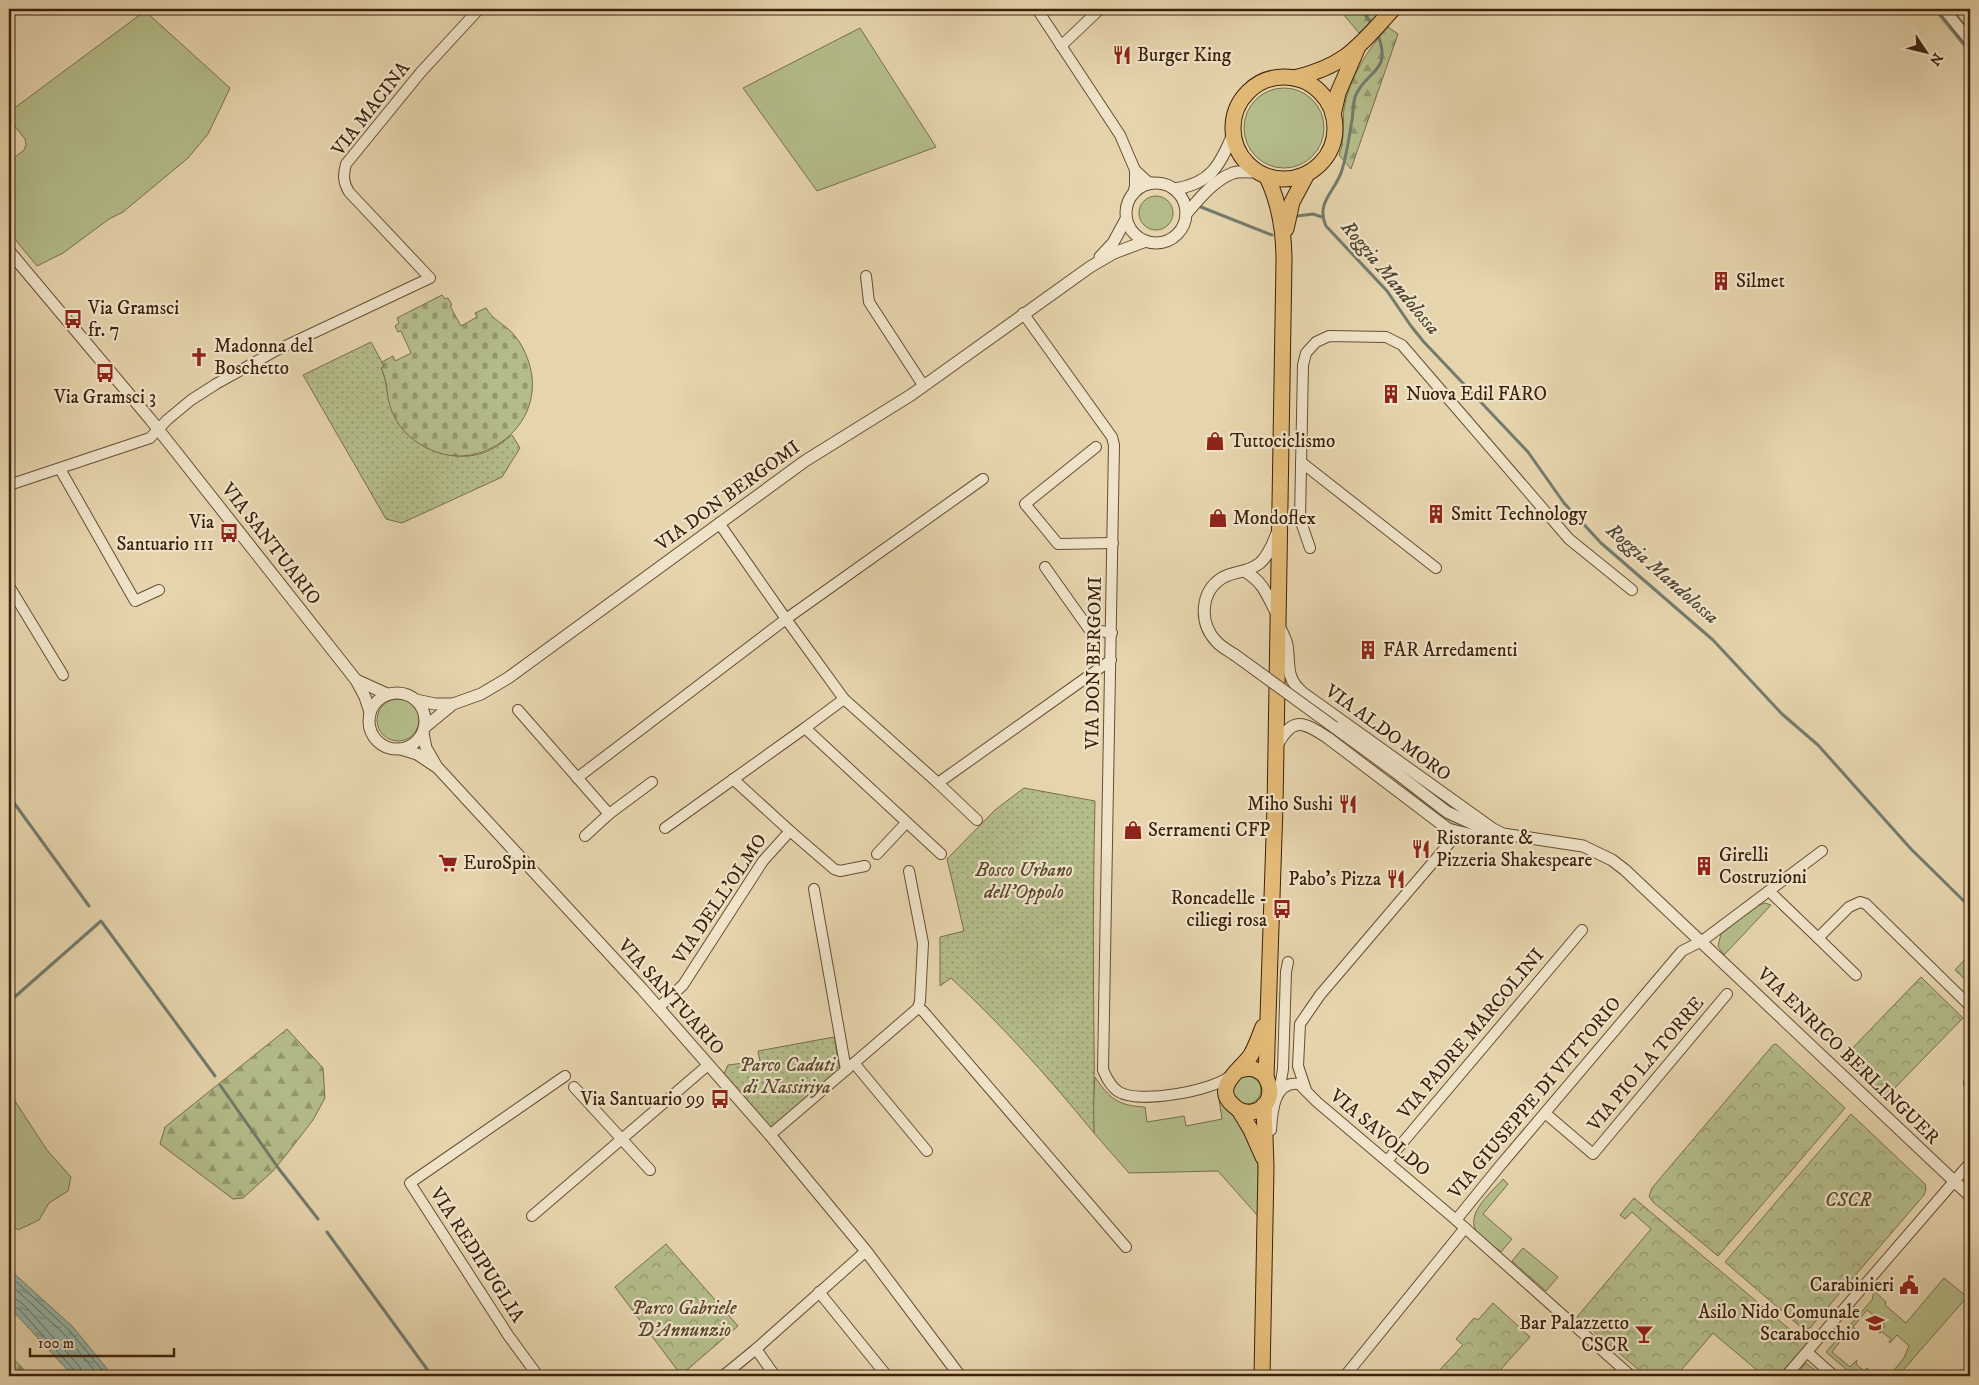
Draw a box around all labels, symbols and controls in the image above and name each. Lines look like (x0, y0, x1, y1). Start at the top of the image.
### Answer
north arrow (1902, 28, 1952, 78)
restaurant icon: Burger King (1111, 44, 1133, 66)
place label: Burger King (1137, 44, 1232, 67)
text: N (1925, 49, 1947, 69)
street label: VIA MACINA (327, 57, 415, 161)
water label: Roggia Mandolossa (1334, 215, 1445, 340)
building icon: Silmet (1710, 270, 1732, 292)
place label: Silmet (1736, 270, 1785, 293)
place label: Via Gramsci fr. 7 (87, 297, 179, 342)
bus stop icon: Via Gramsci fr. 7 (62, 308, 84, 330)
place label: Madonna del Boschetto (214, 335, 314, 380)
church icon: Madonna del Boschetto (188, 346, 210, 368)
bus stop icon: Via Gramsci 3 (94, 362, 116, 384)
building icon: Nuova Edil FARO (1380, 383, 1402, 405)
place label: Nuova Edil FARO (1406, 383, 1547, 406)
place label: Via Gramsci 3 (53, 386, 156, 409)
shop icon: Tuttociclismo (1204, 430, 1226, 452)
place label: Tuttociclismo (1230, 430, 1335, 453)
street label: VIA DON BERGOMI (651, 436, 805, 557)
street label: VIA SANTUARIO (216, 478, 326, 609)
building icon: Smitt Technology (1425, 503, 1447, 525)
place label: Smitt Technology (1451, 503, 1588, 526)
shop icon: Mondoflex (1207, 507, 1229, 529)
place label: Mondoflex (1233, 507, 1317, 530)
place label: Via Santuario 111 (117, 511, 214, 556)
water label: Roggia Mandolossa (1600, 517, 1724, 630)
bus stop icon: Via Santuario 111 (218, 522, 240, 544)
street label: VIA DON BERGOMI (1081, 576, 1107, 751)
building icon: FAR Arredamenti (1357, 639, 1379, 661)
place label: FAR Arredamenti (1383, 639, 1518, 662)
street label: VIA ALDO MORO (1320, 679, 1455, 786)
place label: Miho Sushi (1247, 793, 1333, 816)
restaurant icon: Miho Sushi (1337, 793, 1359, 815)
shop icon: Serramenti CFP (1122, 819, 1144, 841)
place label: Serramenti CFP (1148, 819, 1270, 842)
place label: Ristorante & Pizzeria Shakespeare (1436, 827, 1592, 872)
street label: VIA DELL'OLMO (667, 830, 772, 969)
restaurant icon: Ristorante & Pizzeria Shakespeare (1410, 838, 1432, 860)
place label: Girelli Costruzioni (1719, 844, 1807, 889)
supermarket icon: EuroSpin (437, 852, 459, 874)
place label: EuroSpin (463, 852, 536, 875)
building icon: Girelli Costruzioni (1693, 855, 1715, 877)
park label: Bosco Urbano dell'Oppolo (974, 859, 1073, 905)
place label: Pabo's Pizza (1288, 868, 1381, 891)
restaurant icon: Pabo's Pizza (1385, 868, 1407, 890)
place label: Roncadelle - ciliegi rosa (1171, 887, 1267, 932)
bus stop icon: Roncadelle - ciliegi rosa (1271, 898, 1293, 920)
street label: VIA SANTUARIO (612, 934, 729, 1060)
street label: VIA PADRE MARCOLINI (1392, 944, 1549, 1125)
street label: VIA ENRICO BERLINGUER (1751, 962, 1944, 1149)
street label: VIA GIUSEPPE DI VITTORIO (1443, 992, 1626, 1204)
street label: VIA PIO LA TORRE (1582, 992, 1709, 1137)
park label: Parco Caduti di Nassiriya (739, 1054, 836, 1099)
street label: VIA SAVOLDO (1324, 1084, 1435, 1182)
place label: Via Santuario 99 (580, 1088, 705, 1111)
bus stop icon: Via Santuario 99 (709, 1088, 731, 1110)
street label: VIA REDIPUGLIA (424, 1182, 530, 1328)
park label: CSCR (1825, 1189, 1872, 1212)
place label: Carabinieri (1810, 1274, 1894, 1297)
public building icon: Carabinieri (1898, 1274, 1920, 1296)
park label: Parco Gabriele D'Annunzio (632, 1297, 737, 1342)
place label: Asilo Nido Comunale Scarabocchio (1698, 1301, 1860, 1346)
place label: Bar Palazzetto CSCR (1519, 1312, 1629, 1357)
school or university icon: Asilo Nido Comunale Scarabocchio (1864, 1312, 1886, 1334)
bar icon: Bar Palazzetto CSCR (1633, 1323, 1655, 1345)
scale bar (30, 1325, 174, 1357)
text: 100 m (38, 1334, 74, 1353)

